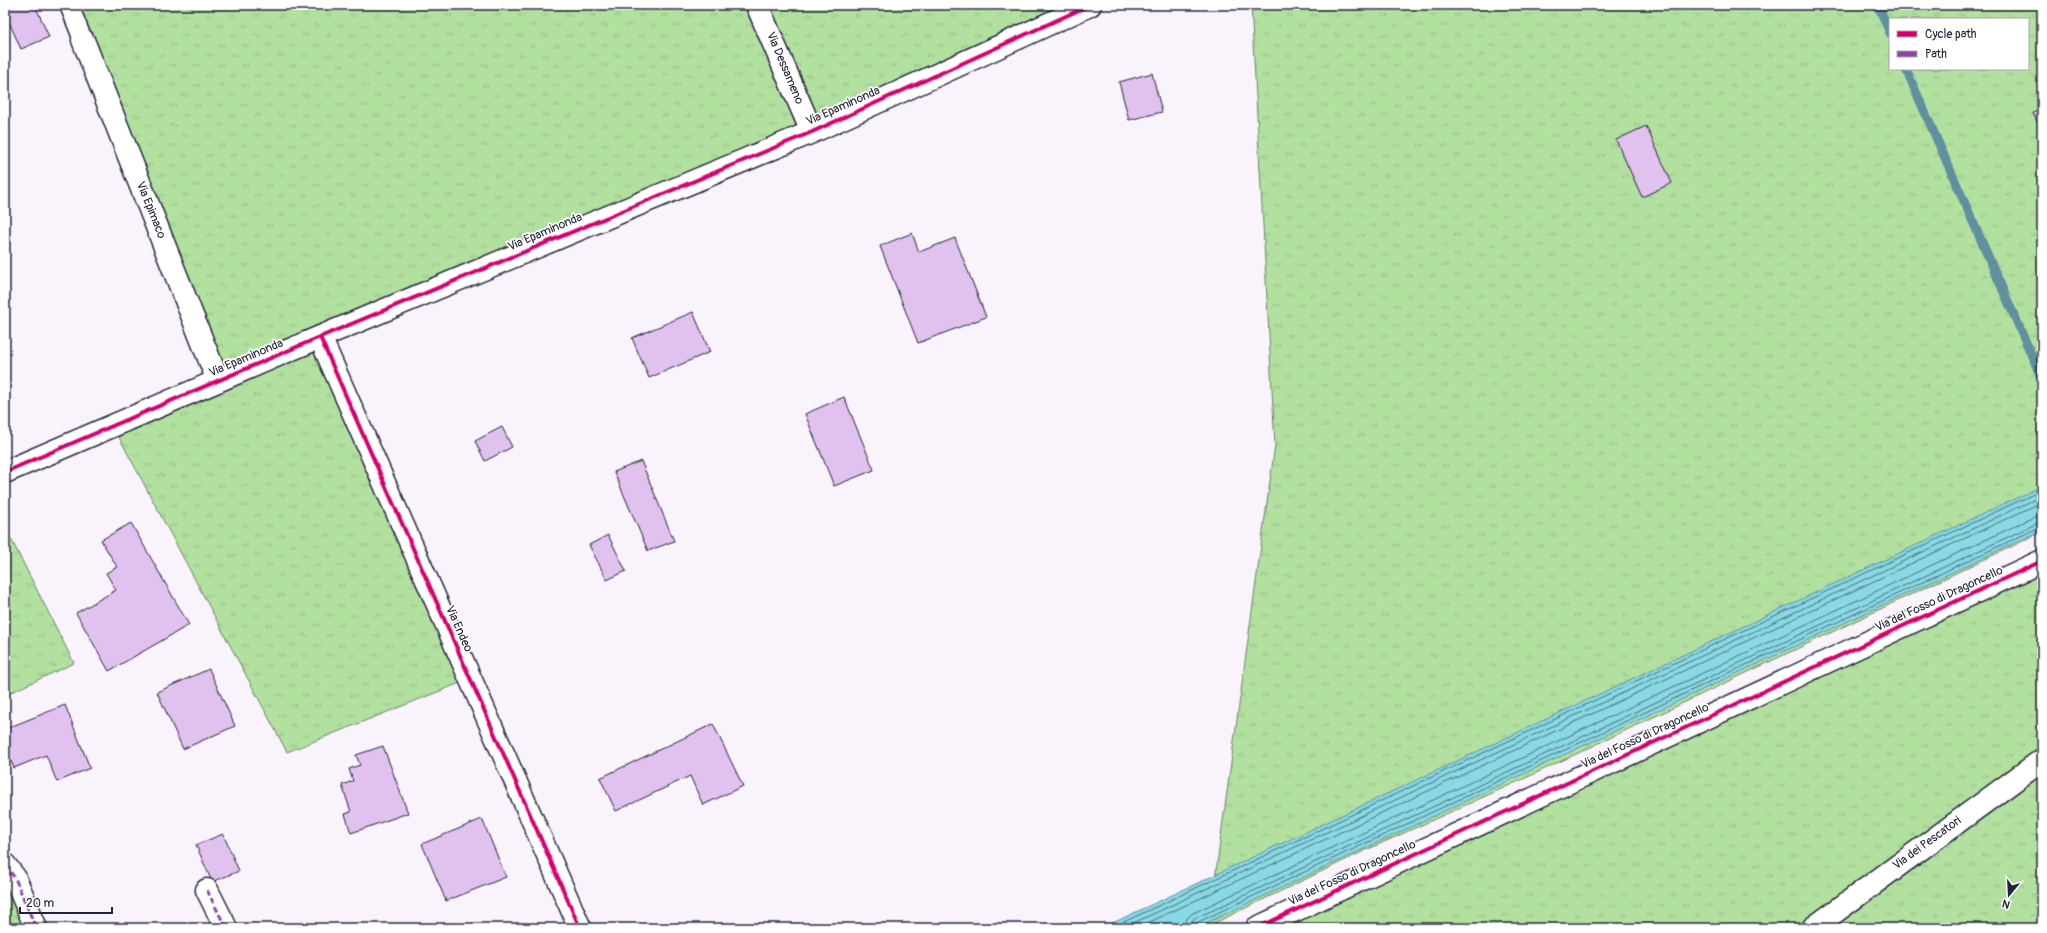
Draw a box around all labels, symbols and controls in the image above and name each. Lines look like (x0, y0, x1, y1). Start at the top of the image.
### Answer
legend (1889, 18, 2029, 70)
text: Cycle path (1925, 27, 1977, 42)
street label: Via Dessameno (763, 30, 807, 107)
text: Path (1925, 47, 1947, 62)
street label: Via Epaminonda (804, 83, 883, 129)
street label: Via Epimaco (133, 179, 169, 241)
street label: Via Epaminonda (506, 209, 585, 254)
street label: Via Epaminonda (207, 335, 286, 380)
street label: Via del Fosso di Dragoncello (1873, 563, 2006, 635)
street label: Via Endeo (442, 604, 476, 655)
street label: Via del Fosso di Dragoncello (1579, 700, 1712, 772)
street label: Via dei Pescatori (1890, 813, 1964, 873)
street label: Via del Fosso di Dragoncello (1286, 837, 1419, 909)
north arrow (1989, 875, 2029, 915)
scale bar (20, 889, 112, 915)
text: 20 m (26, 896, 55, 911)
text: N (2000, 897, 2012, 911)

